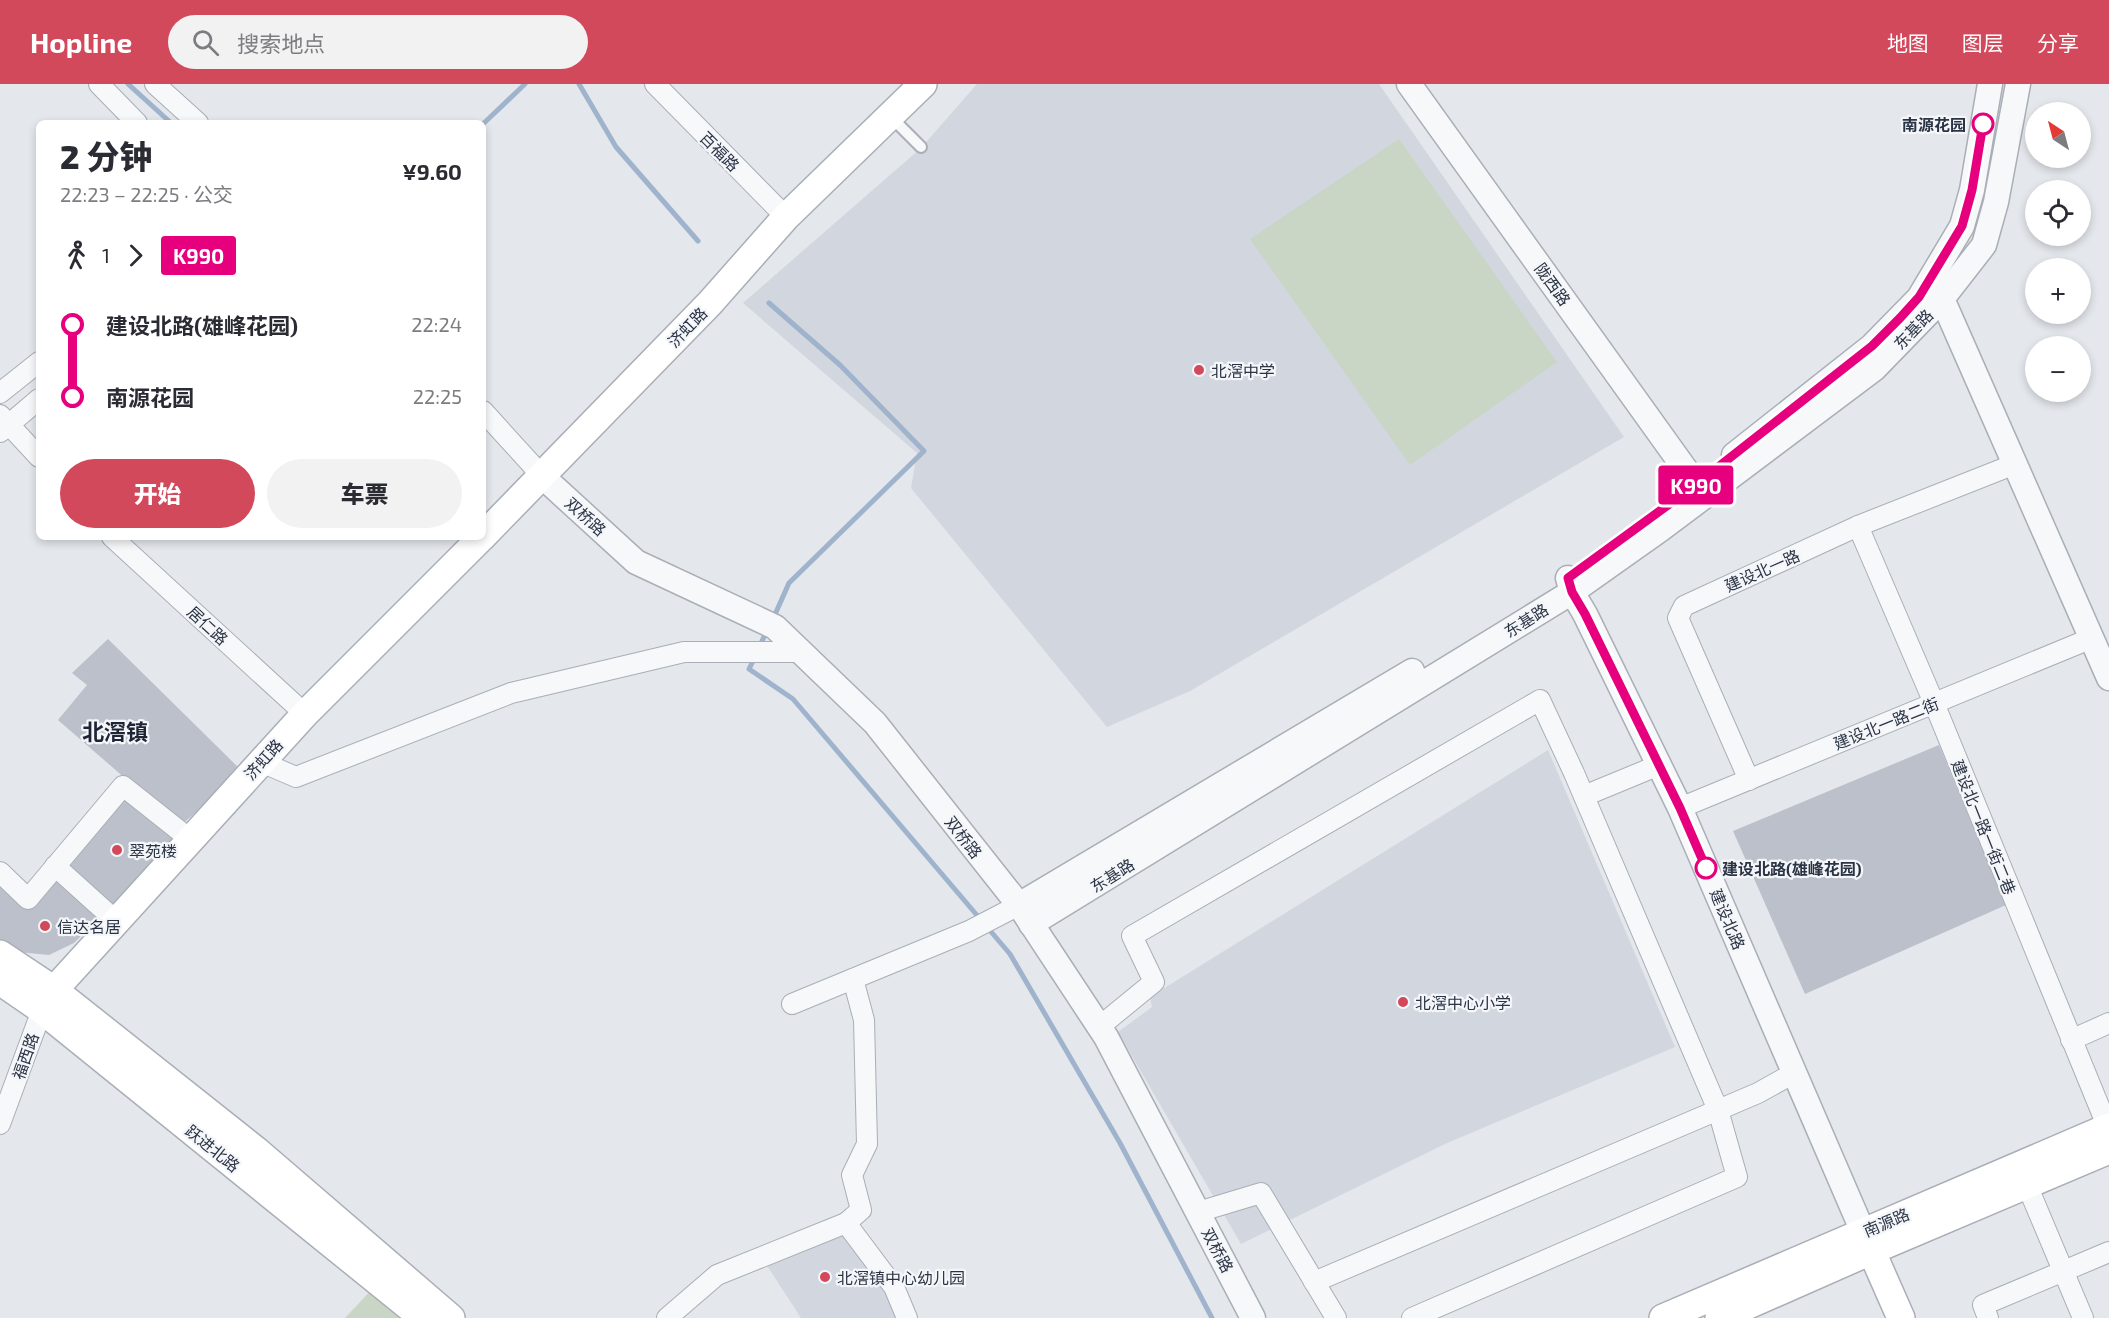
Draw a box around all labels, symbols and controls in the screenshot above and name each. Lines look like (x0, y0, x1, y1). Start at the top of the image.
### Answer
search box (168, 15, 588, 69)
text: Hopline (30, 25, 132, 59)
icon: search (189, 26, 222, 59)
text: 搜索地点 (237, 30, 325, 56)
text: 地图 (1887, 30, 1929, 55)
text: 图层 (1962, 30, 2004, 55)
text: 分享 (2037, 30, 2079, 55)
north arrow (2025, 102, 2091, 168)
map controls (2025, 102, 2091, 402)
marker: 南源花园 (1972, 113, 1994, 135)
place label: 南源花园 (1902, 115, 1966, 134)
street label: 百福路 (696, 127, 744, 175)
text: 2 分钟 (60, 136, 153, 176)
text: ¥9.60 (402, 158, 462, 184)
button: locate (2025, 180, 2091, 246)
text: 22:23 – 22:25 · 公交 (60, 182, 233, 206)
icon: walk (60, 239, 93, 272)
icon: forward (119, 239, 152, 272)
text: 1 (102, 243, 110, 267)
text: K990 (173, 243, 224, 268)
button: + (2025, 258, 2091, 324)
street label: 陇西路 (1531, 259, 1575, 309)
street label: 济虹路 (663, 303, 711, 351)
street label: 东基路 (1889, 305, 1937, 353)
text: 建设北路(雄峰花园) (106, 312, 298, 338)
text: 22:24 (411, 312, 462, 336)
button: − (2025, 336, 2091, 402)
place label: 北滘中学 (1211, 361, 1275, 380)
marker: 北滘中学 (1192, 363, 1206, 377)
text: 南源花园 (106, 384, 194, 410)
text: 22:25 (413, 384, 462, 408)
button: 开始 (60, 459, 255, 528)
button: 车票 (267, 459, 462, 528)
line badge: K990 (1654, 466, 1738, 504)
text: K990 (1670, 473, 1722, 498)
street label: 双桥路 (562, 493, 610, 539)
street label: 建设北一路 (1722, 545, 1802, 595)
street label: 东基路 (1501, 599, 1551, 641)
street label: 居仁路 (184, 602, 232, 648)
street label: 建设北一路二街 (1831, 693, 1941, 753)
district label: 北滘镇 (82, 718, 148, 744)
street label: 济虹路 (240, 735, 286, 783)
street label: 建设北一路一街二巷 (1948, 757, 2020, 897)
street label: 双桥路 (942, 812, 986, 862)
place label: 翠苑楼 (129, 841, 177, 860)
marker: 翠苑楼 (110, 843, 124, 857)
street label: 东基路 (1087, 854, 1137, 896)
marker: 建设北路(雄峰花园) (1695, 857, 1717, 879)
place label: 建设北路(雄峰花园) (1722, 859, 1862, 878)
street label: 建设北路 (1707, 886, 1749, 952)
place label: 信达名居 (57, 917, 121, 936)
marker: 信达名居 (38, 919, 52, 933)
place label: 北滘中心小学 (1415, 993, 1511, 1012)
marker: 北滘中心小学 (1396, 995, 1410, 1009)
street label: 福西路 (8, 1030, 42, 1082)
street label: 跃进北路 (182, 1120, 244, 1176)
street label: 南源路 (1860, 1204, 1912, 1240)
street label: 双桥路 (1198, 1224, 1238, 1276)
place label: 北滘镇中心幼儿园 (837, 1268, 965, 1287)
marker: 北滘镇中心幼儿园 (818, 1270, 832, 1284)

